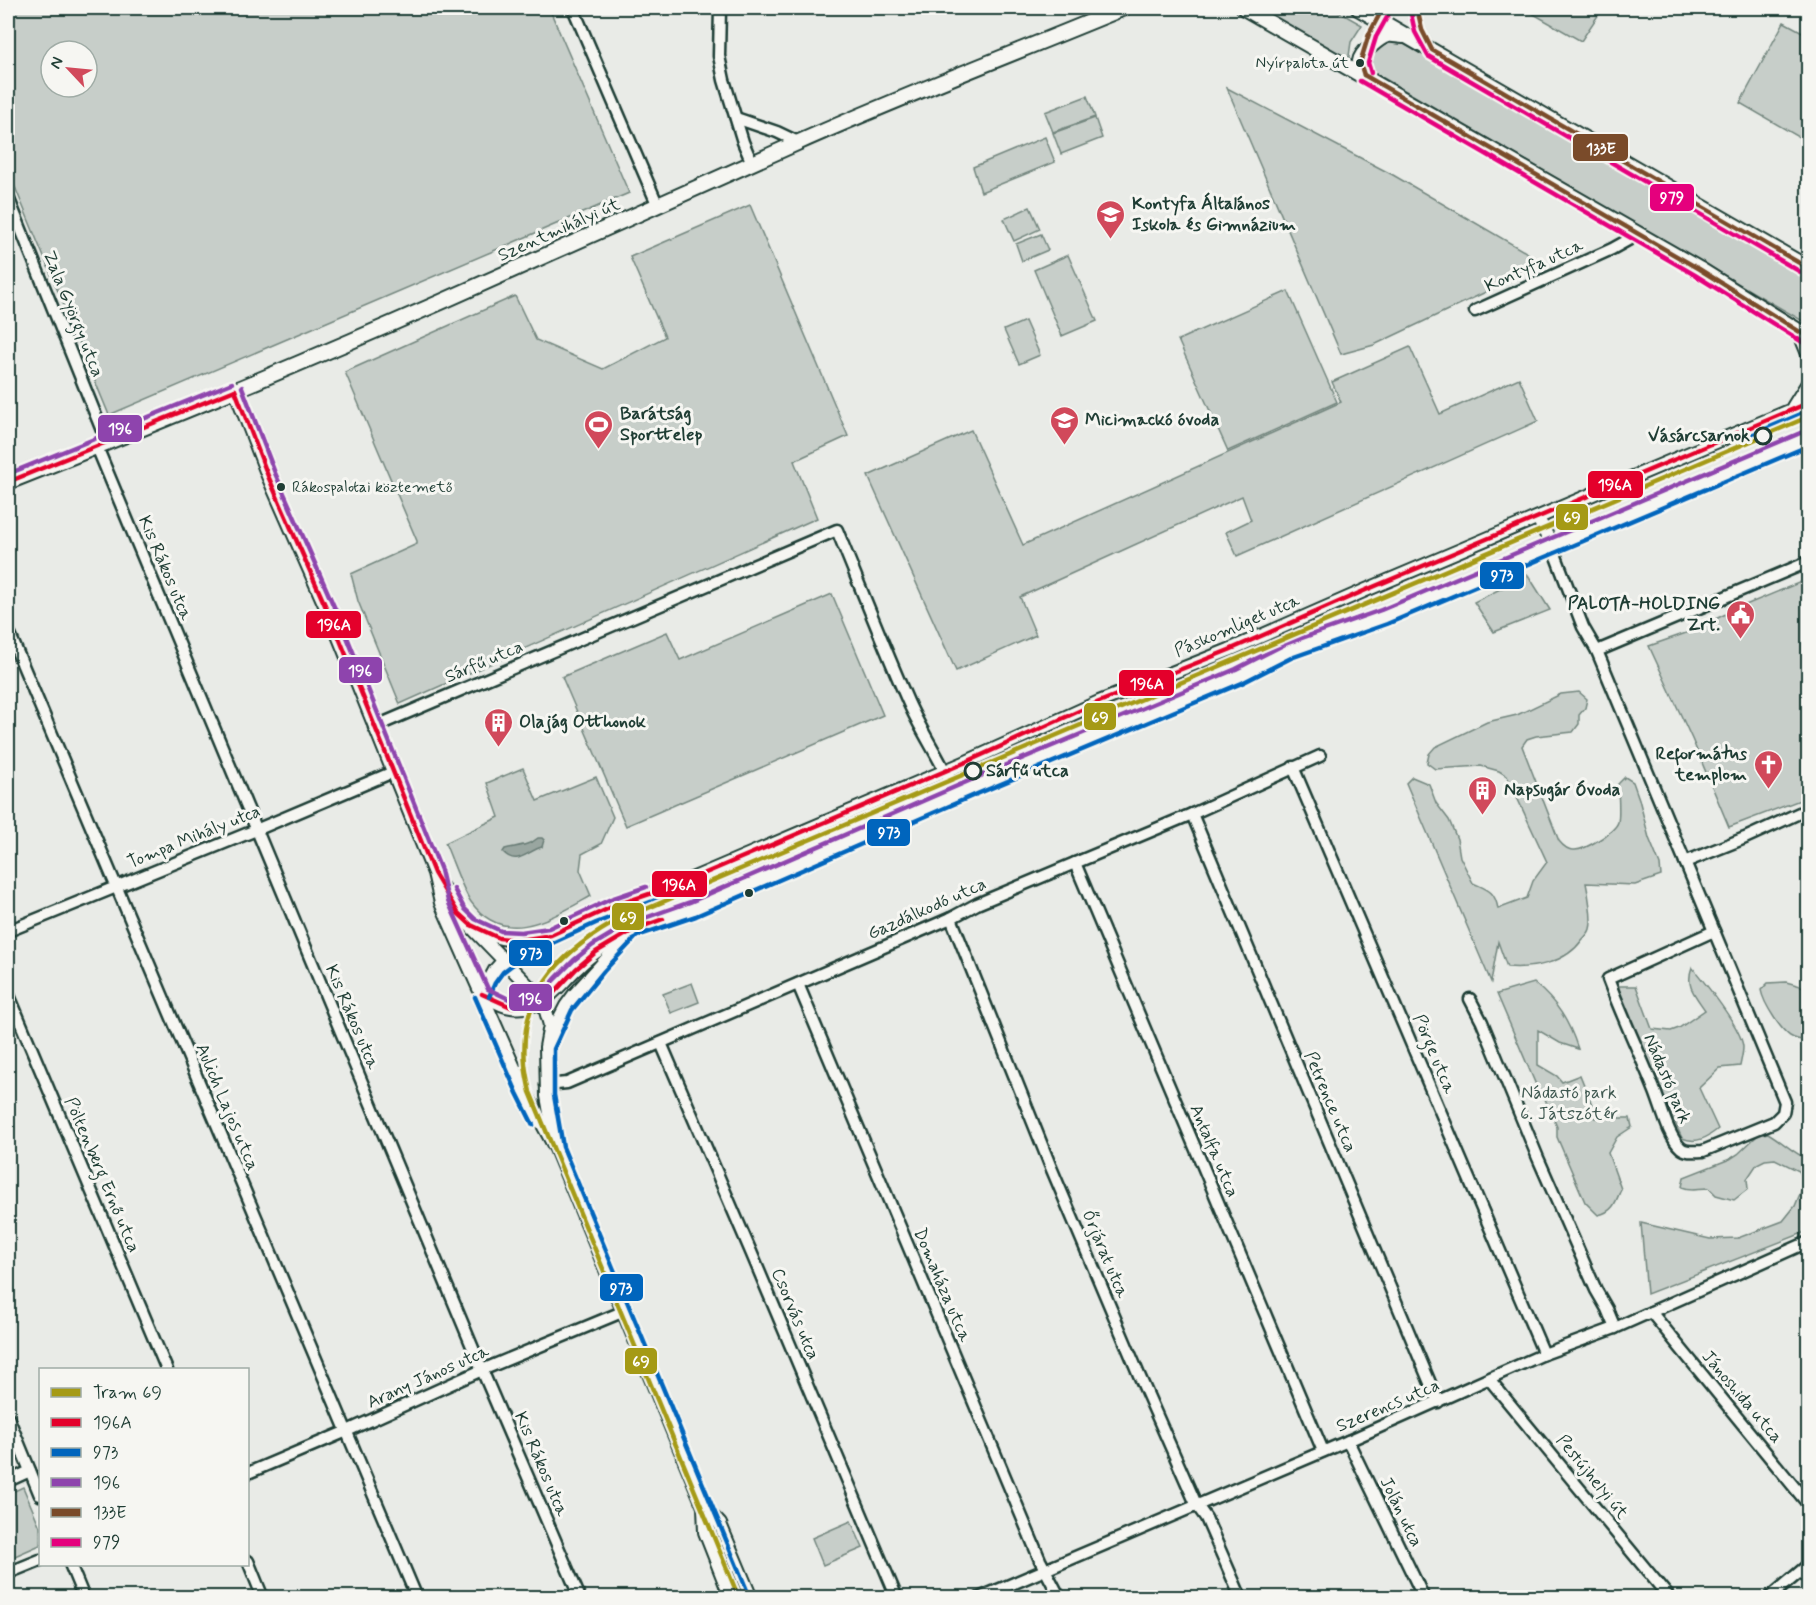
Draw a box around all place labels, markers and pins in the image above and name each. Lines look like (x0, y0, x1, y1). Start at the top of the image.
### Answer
place label: Nyírpalota út (1256, 53, 1350, 74)
marker: Nyírpalota út (1354, 57, 1366, 69)
place label: Kontyfa Általános Iskola és Gimnázium (1132, 192, 1296, 237)
school or university icon: Kontyfa Általános Iskola és Gimnázium (1095, 198, 1127, 240)
place label: Barátság Sporttelep (620, 402, 702, 447)
school or university icon: Micimackó óvoda (1048, 404, 1080, 446)
sports icon: Barátság Sporttelep (583, 408, 615, 450)
place label: Micimackó óvoda (1085, 408, 1219, 432)
place label: Vásárcsarnok (1648, 424, 1750, 448)
marker: Vásárcsarnok (1754, 427, 1772, 445)
place label: Rákospalotai köztemető (292, 477, 453, 498)
marker: Rákospalotai köztemető (275, 481, 287, 493)
place label: PALOTA-HOLDING Zrt. (1568, 592, 1720, 637)
public building icon: PALOTA-HOLDING Zrt. (1725, 598, 1757, 640)
building icon: Olajág Otthonok (482, 706, 514, 748)
place label: Olajág Otthonok (519, 710, 647, 734)
place label: Református templom (1655, 742, 1747, 787)
church icon: Református templom (1752, 748, 1784, 790)
place label: Sárfű utca (986, 759, 1069, 783)
marker: Sárfű utca (964, 762, 982, 780)
building icon: Napsugár Óvoda (1467, 774, 1499, 816)
place label: Napsugár Óvoda (1504, 778, 1621, 802)
unlabelled marker (743, 887, 755, 899)
unlabelled marker (558, 915, 570, 927)

